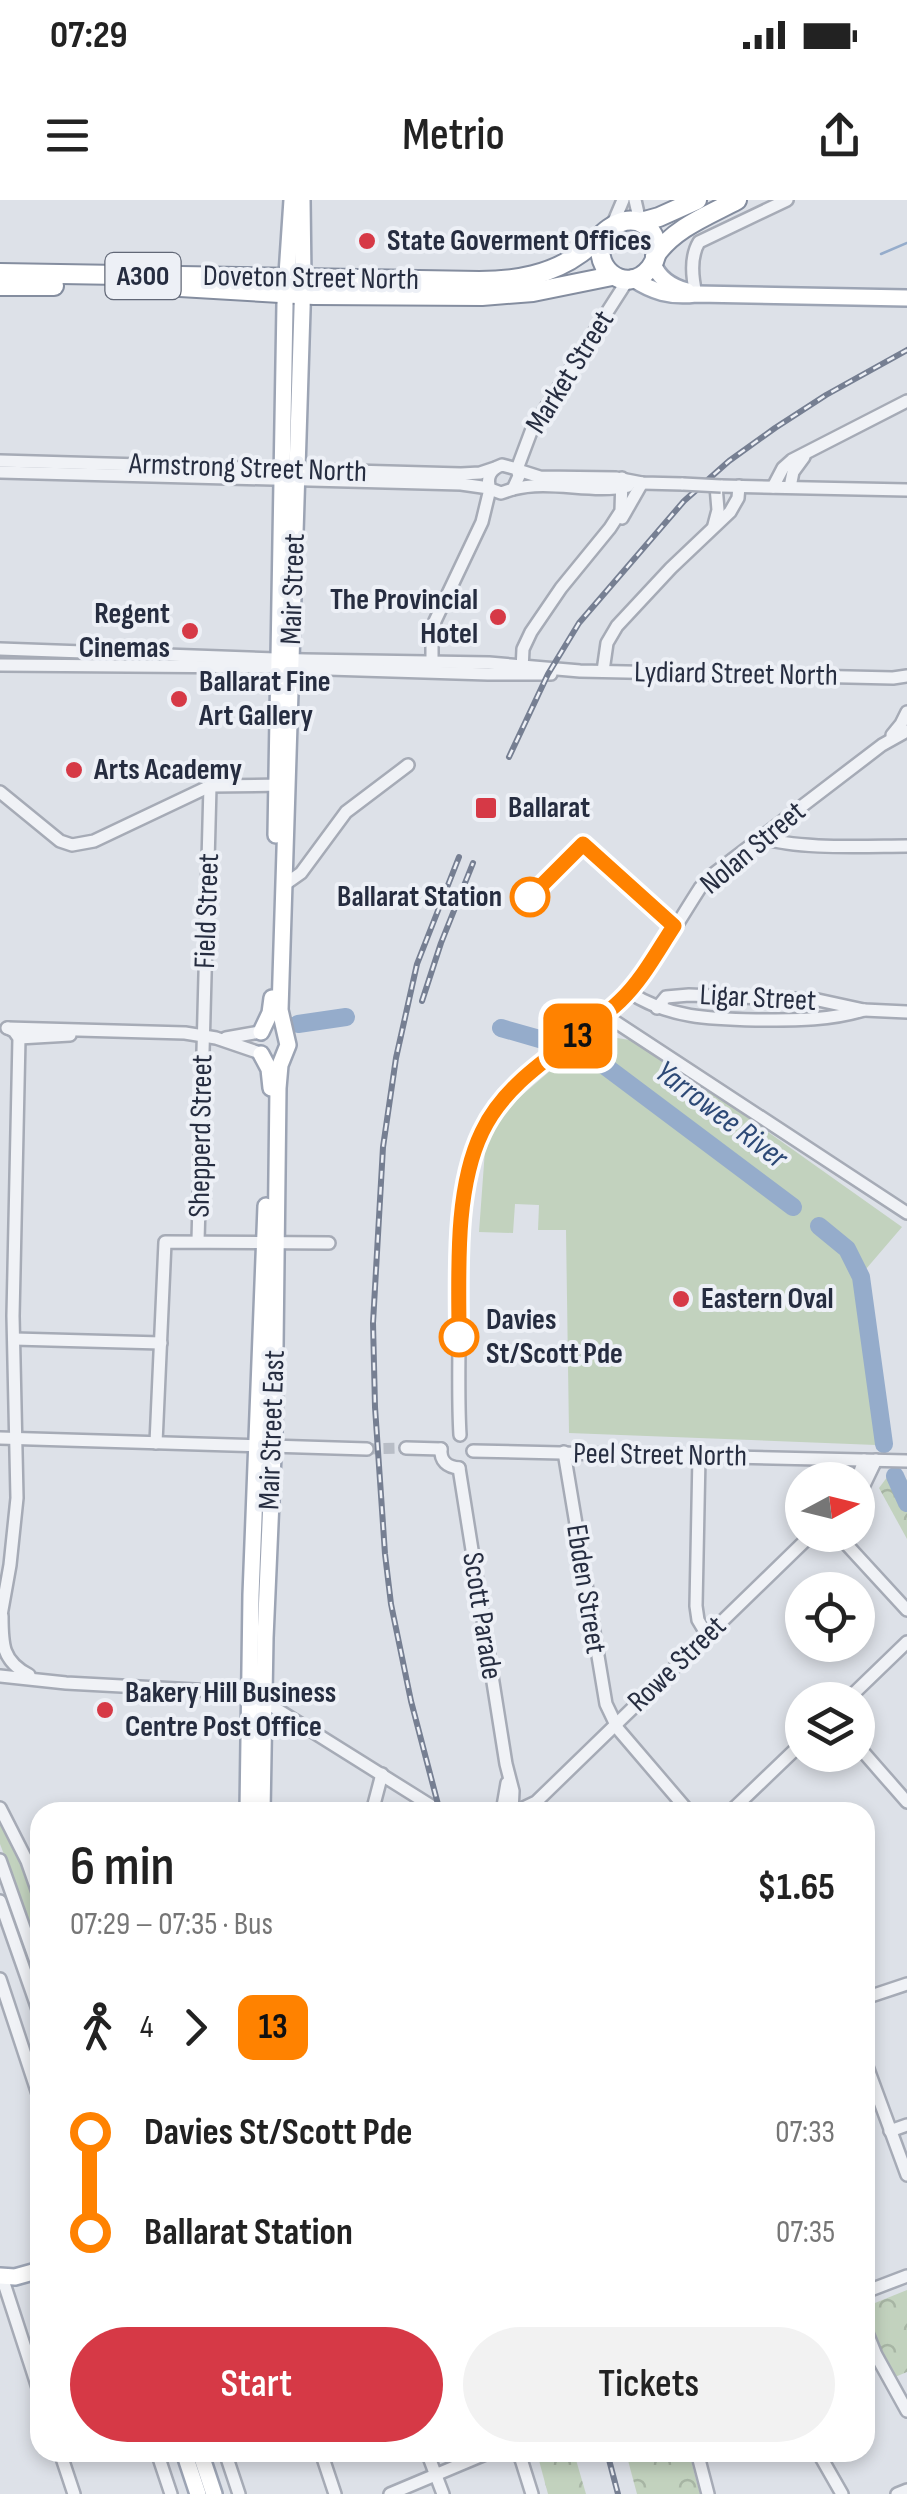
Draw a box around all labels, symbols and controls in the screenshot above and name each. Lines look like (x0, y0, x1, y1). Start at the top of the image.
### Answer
text: 07:29 (50, 13, 128, 58)
icon: menu (40, 108, 95, 163)
text: Metrio (402, 108, 505, 163)
icon: share (812, 108, 867, 163)
place label: State Goverment Offices (387, 223, 651, 259)
marker: State Goverment Offices (356, 230, 378, 252)
road number: A300 (106, 253, 180, 299)
street label: Doveton Street North (203, 258, 419, 298)
street label: Market Street (518, 304, 622, 440)
street label: Armstrong Street North (127, 446, 368, 490)
street label: Mair Street (273, 533, 313, 645)
place label: The Provincial Hotel (330, 582, 478, 652)
place label: Regent Cinemas (79, 596, 170, 666)
marker: The Provincial Hotel (487, 606, 509, 628)
marker: Regent Cinemas (179, 620, 201, 642)
street label: Lydiard Street North (634, 654, 838, 694)
place label: Ballarat Fine Art Gallery (198, 664, 331, 734)
marker: Ballarat Fine Art Gallery (168, 688, 190, 710)
place label: Arts Academy (93, 752, 242, 788)
marker: Arts Academy (63, 759, 85, 781)
place label: Ballarat (508, 790, 590, 826)
street label: Nolan Street (693, 794, 813, 902)
marker: Ballarat (473, 795, 499, 821)
street label: Field Street (187, 853, 227, 969)
marker: Ballarat Station (511, 878, 549, 916)
place label: Ballarat Station (337, 879, 502, 915)
street label: Ligar Street (699, 977, 817, 1019)
line badge: 13 (533, 1004, 623, 1068)
text: 13 (563, 1015, 593, 1058)
water label: Yarrowee River (647, 1053, 796, 1178)
street label: Shepperd Street (182, 1054, 220, 1218)
place label: Eastern Oval (701, 1281, 834, 1317)
marker: Eastern Oval (670, 1288, 692, 1310)
place label: Davies St/Scott Pde (486, 1302, 623, 1372)
marker: Davies St/Scott Pde (440, 1318, 478, 1356)
street label: Mair Street East (251, 1350, 293, 1510)
street label: Peel Street North (573, 1435, 747, 1475)
north arrow (785, 1462, 875, 1552)
map controls (785, 1462, 875, 1772)
street label: Ebden Street (558, 1522, 614, 1656)
street label: Scott Parade (454, 1550, 510, 1682)
button: locate (785, 1572, 875, 1662)
street label: Rowe Street (620, 1608, 734, 1720)
place label: Bakery Hill Business Centre Post Office (125, 1675, 336, 1745)
button: layers (785, 1682, 875, 1772)
marker: Bakery Hill Business Centre Post Office (94, 1699, 116, 1721)
text: 6 min (70, 1834, 175, 1901)
text: $1.65 (757, 1865, 835, 1910)
text: 07:29 – 07:35 · Bus (70, 1905, 273, 1944)
icon: walk (70, 2000, 125, 2055)
icon: forward (168, 2000, 223, 2055)
text: 13 (258, 2006, 288, 2049)
text: 4 (140, 2008, 153, 2047)
text: Davies St/Scott Pde (144, 2110, 412, 2155)
text: 07:33 (775, 2113, 835, 2152)
text: Ballarat Station (144, 2210, 353, 2255)
text: 07:35 (776, 2213, 835, 2252)
button: Start (70, 2327, 443, 2442)
button: Tickets (463, 2327, 835, 2442)

